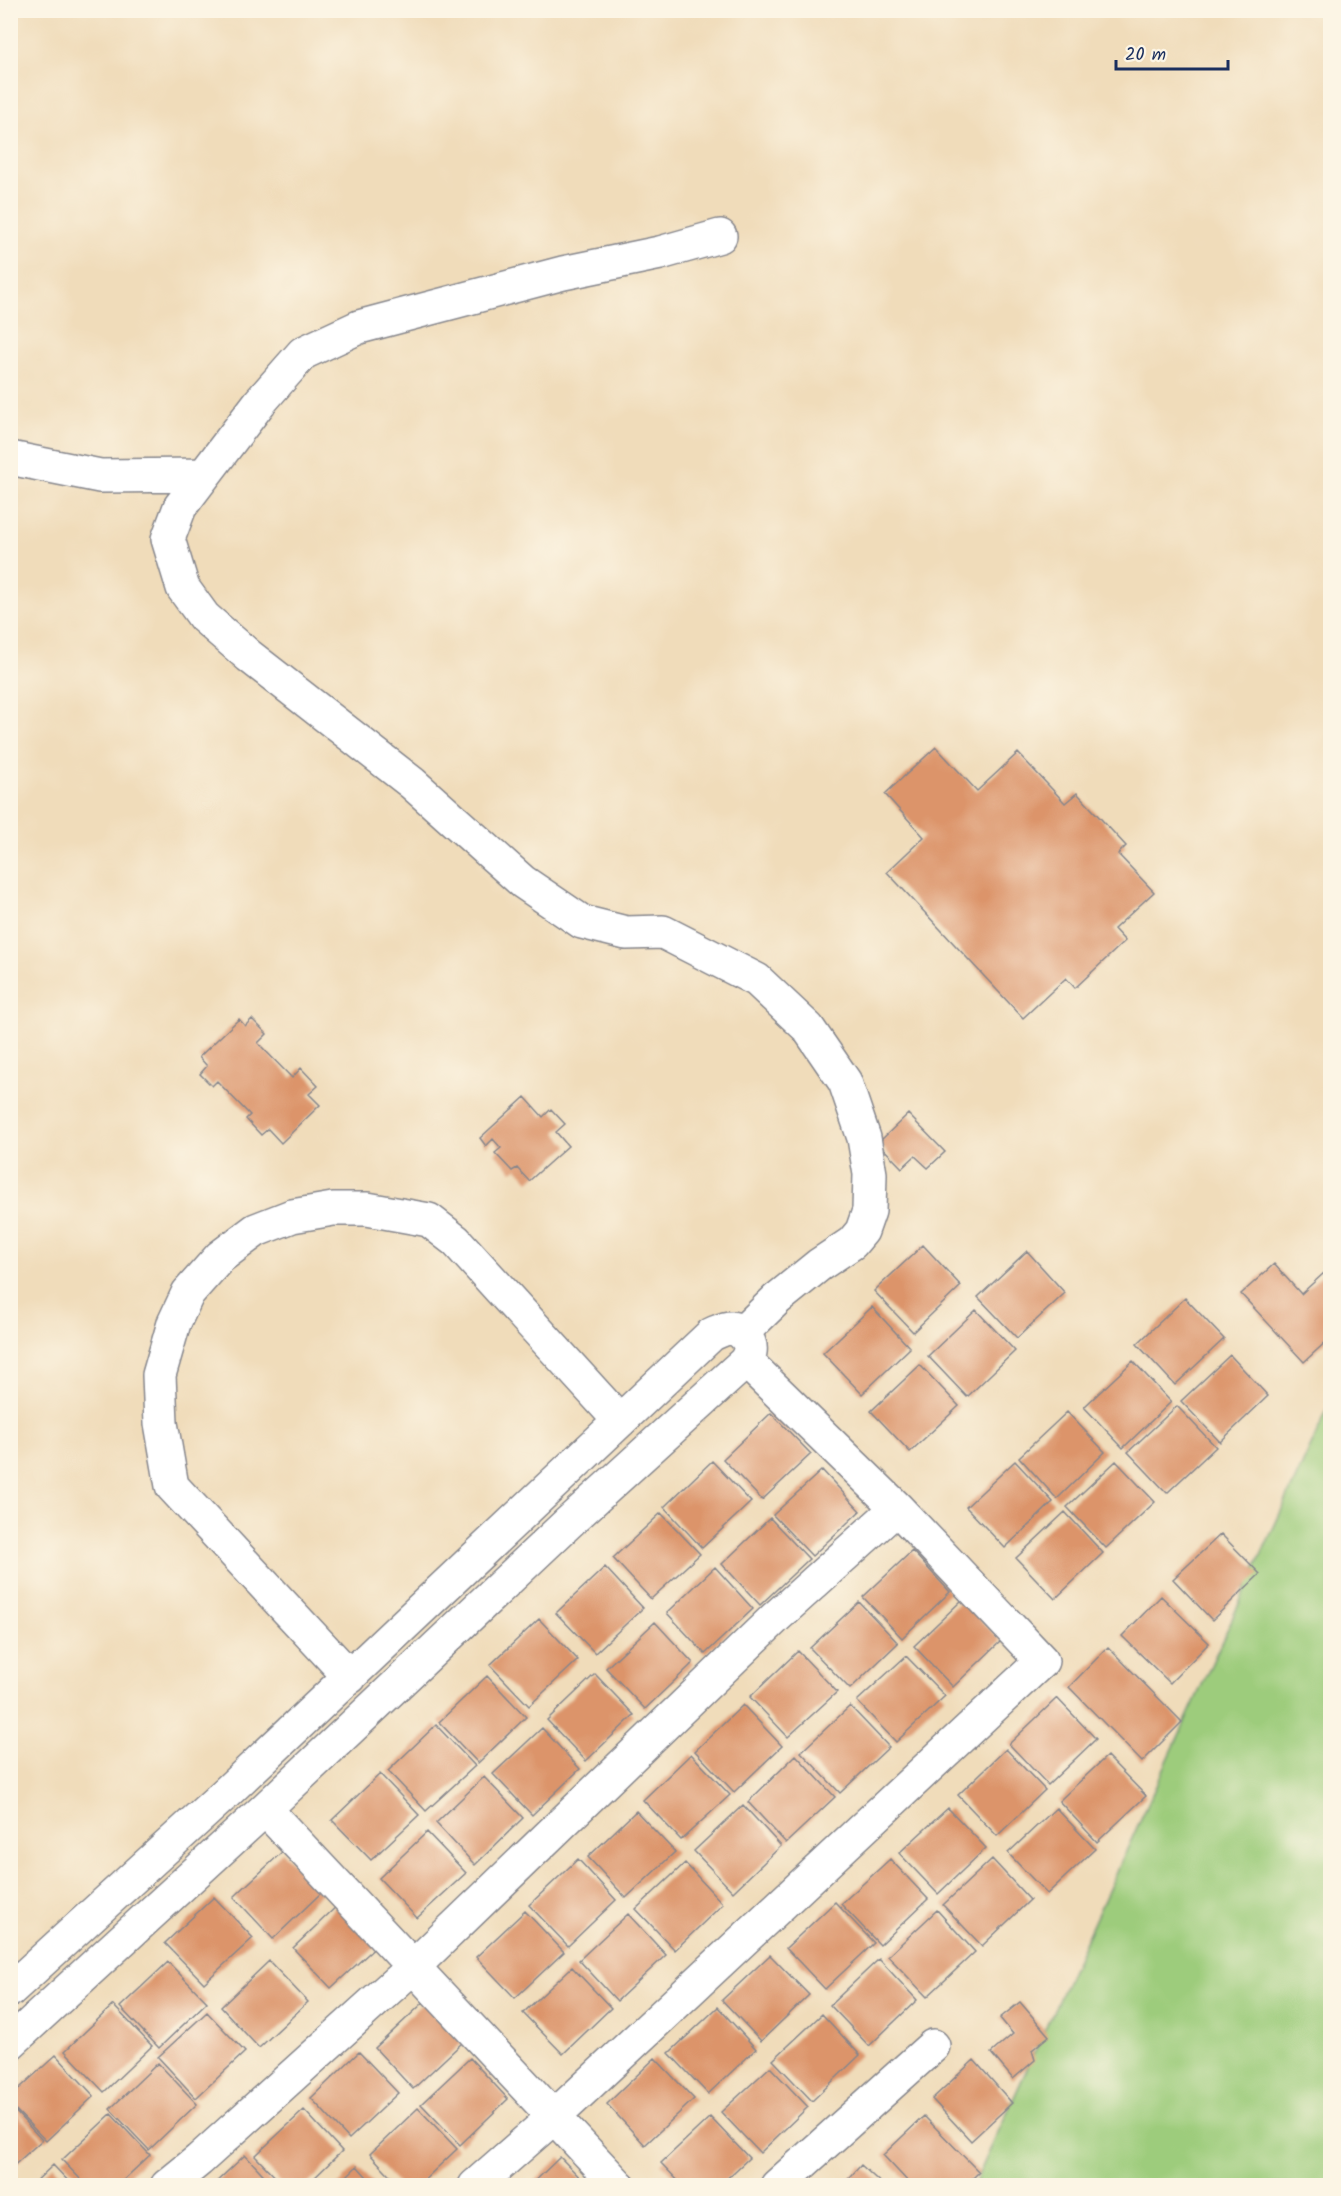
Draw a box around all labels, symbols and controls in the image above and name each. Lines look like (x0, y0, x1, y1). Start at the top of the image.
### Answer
scale bar (1116, 33, 1228, 71)
text: 20 m (1125, 41, 1166, 70)

